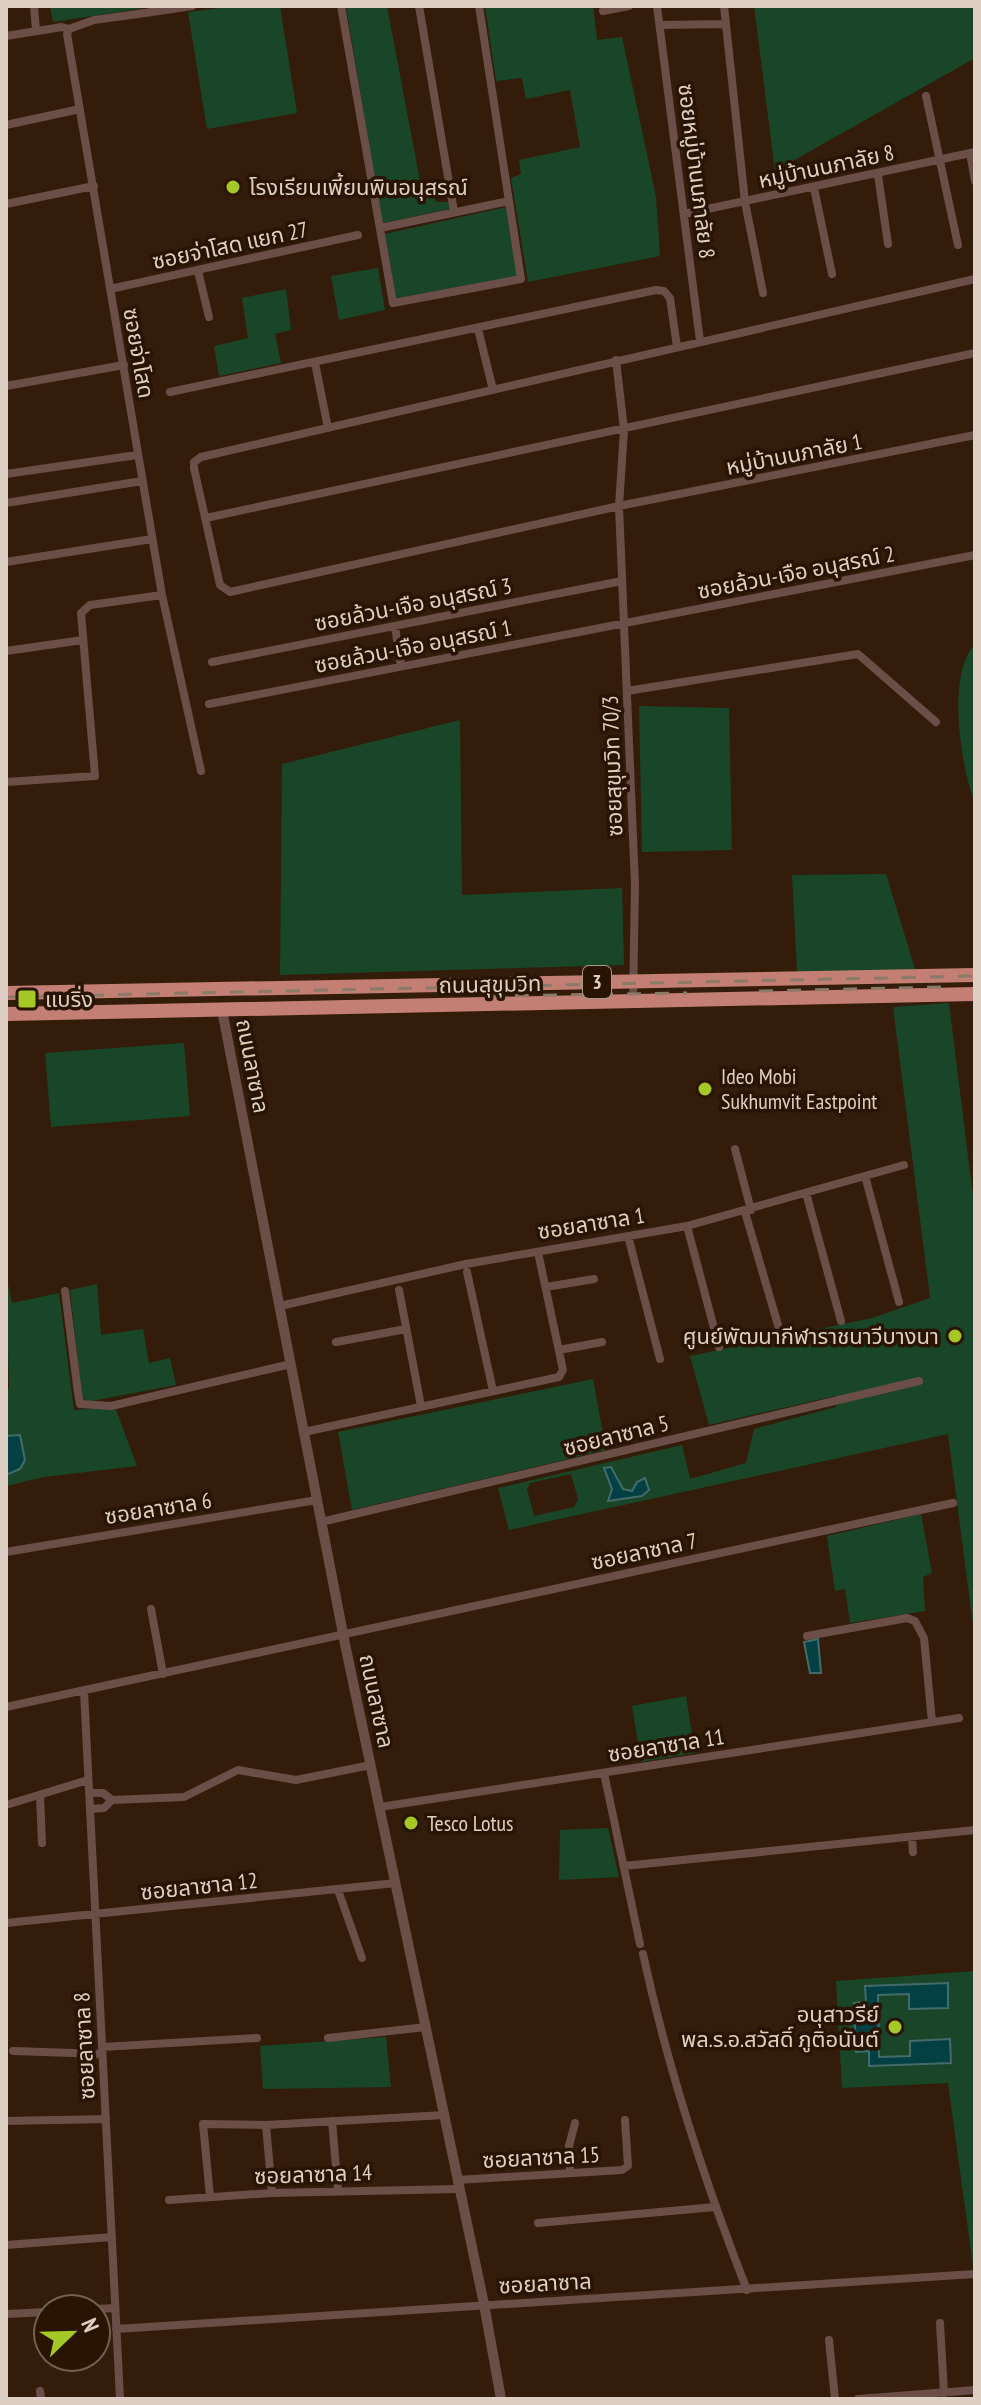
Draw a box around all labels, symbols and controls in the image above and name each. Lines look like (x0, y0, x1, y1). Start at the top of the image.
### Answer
street label: ซอยหมู่บ้านนภาลัย 8 (672, 82, 722, 260)
street label: หมู่บ้านนภาลัย 8 (756, 138, 896, 194)
place label: โรงเรียนเพี้ยนพินอนุสรณ์ (249, 172, 468, 201)
marker: โรงเรียนเพี้ยนพินอนุสรณ์ (224, 178, 242, 196)
street label: ซอยจ่าโสด แยก 27 (150, 215, 310, 275)
street label: ซอยจ่าโสด (117, 306, 161, 400)
street label: หมู่บ้านนภาลัย 1 (724, 427, 864, 481)
street label: ซอยล้วน-เจือ อนุสรณ์ 2 (695, 539, 897, 605)
street label: ซอยล้วน-เจือ อนุสรณ์ 3 (312, 571, 514, 637)
street label: ซอยล้วน-เจือ อนุสรณ์ 1 (312, 613, 514, 679)
street label: ซอยสุขุมวิท 70/3 (596, 695, 628, 837)
road number: 3 (583, 966, 611, 998)
street label: ถนนสุขุมวิท (438, 969, 542, 999)
place label: แบริ่ง (45, 985, 93, 1013)
marker: แบริ่ง (16, 988, 38, 1010)
street label: ถนนลาซาล (230, 1016, 276, 1116)
place label: Ideo Mobi Sukhumvit Eastpoint (721, 1062, 877, 1115)
marker: Ideo Mobi Sukhumvit Eastpoint (696, 1080, 714, 1098)
street label: ซอยลาซาล 1 (536, 1201, 646, 1245)
place label: ศูนย์พัฒนากีฬาราชนาวีบางนา (683, 1322, 939, 1350)
marker: ศูนย์พัฒนากีฬาราชนาวีบางนา (946, 1327, 964, 1345)
street label: ซอยลาซาล 5 (560, 1408, 672, 1462)
street label: ซอยลาซาล 6 (103, 1486, 213, 1530)
street label: ซอยลาซาล 7 (588, 1526, 700, 1576)
street label: ถนนลาซาล (353, 1651, 401, 1751)
street label: ซอยลาซาล 11 (606, 1722, 726, 1768)
place label: Tesco Lotus (427, 1809, 513, 1837)
marker: Tesco Lotus (402, 1814, 420, 1832)
street label: ซอยลาซาล 12 (139, 1866, 259, 1906)
street label: ซอยลาซาล 8 (67, 1991, 101, 2101)
place label: อนุสาวรีย์ พล.ร.อ.สวัสดิ์ ภูติอนันต์ (681, 2000, 879, 2053)
marker: อนุสาวรีย์ พล.ร.อ.สวัสดิ์ ภูติอนันต์ (886, 2018, 904, 2036)
street label: ซอยลาซาล 15 (482, 2140, 600, 2174)
street label: ซอยลาซาล 14 (254, 2158, 372, 2190)
street label: ซอยลาซาล (498, 2267, 592, 2299)
north arrow (32, 2293, 112, 2373)
text: N (75, 2314, 106, 2336)

